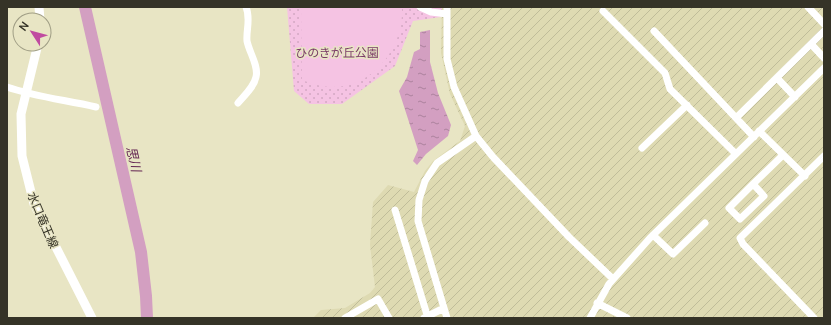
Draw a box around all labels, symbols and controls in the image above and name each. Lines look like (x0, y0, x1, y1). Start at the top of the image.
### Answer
north arrow (12, 12, 52, 52)
text: N (15, 18, 32, 33)
park label: ひのきが丘公園 (295, 44, 379, 61)
water label: 思川 (122, 144, 146, 176)
street label: 水口竜王線 (23, 189, 63, 251)

